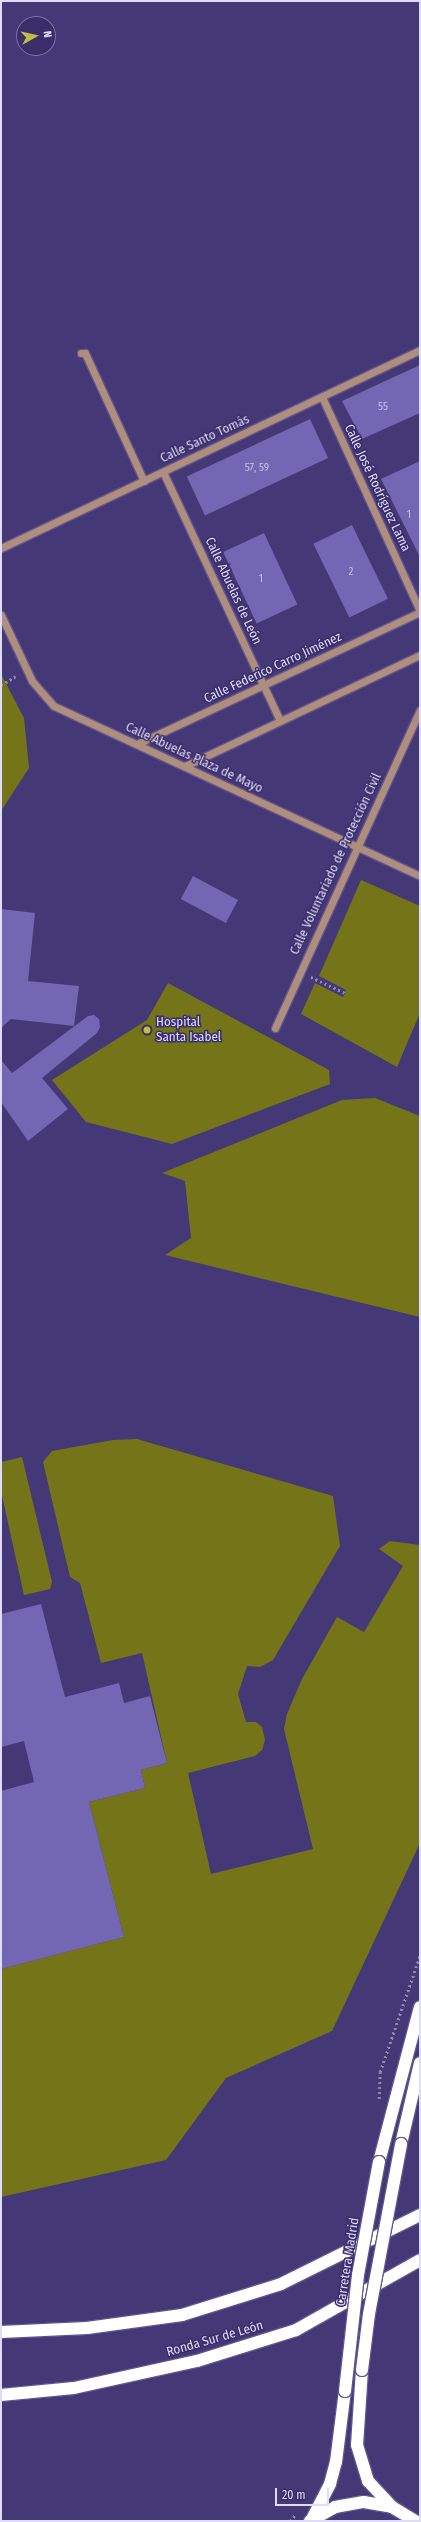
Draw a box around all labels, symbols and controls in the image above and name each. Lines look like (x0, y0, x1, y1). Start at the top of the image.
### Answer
north arrow (16, 16, 56, 56)
text: N (40, 30, 54, 39)
house number: 55 (378, 400, 388, 414)
street label: Calle Santo Tomás (158, 412, 252, 466)
street label: Calle José Rodríguez Lama (341, 422, 413, 554)
house number: 57, 59 (245, 461, 269, 475)
house number: 1 (407, 508, 411, 522)
street label: Calle Abuelas de León (201, 535, 265, 647)
house number: 2 (349, 565, 353, 579)
house number: 1 (259, 572, 263, 586)
street label: Calle Federico Carro Jiménez (202, 629, 344, 707)
street label: Calle Abuelas Plaza de Mayo (123, 719, 265, 797)
street label: Calle Voluntariado de Protección Civil (287, 771, 385, 957)
place label: Hospital Santa Isabel (156, 1015, 221, 1046)
marker: Hospital Santa Isabel (141, 1024, 153, 1036)
street label: Carretera Madrid (333, 2217, 363, 2307)
street label: Ronda Sur de León (165, 2318, 265, 2360)
scale bar (277, 2480, 331, 2506)
text: 20 m (282, 2488, 306, 2502)

